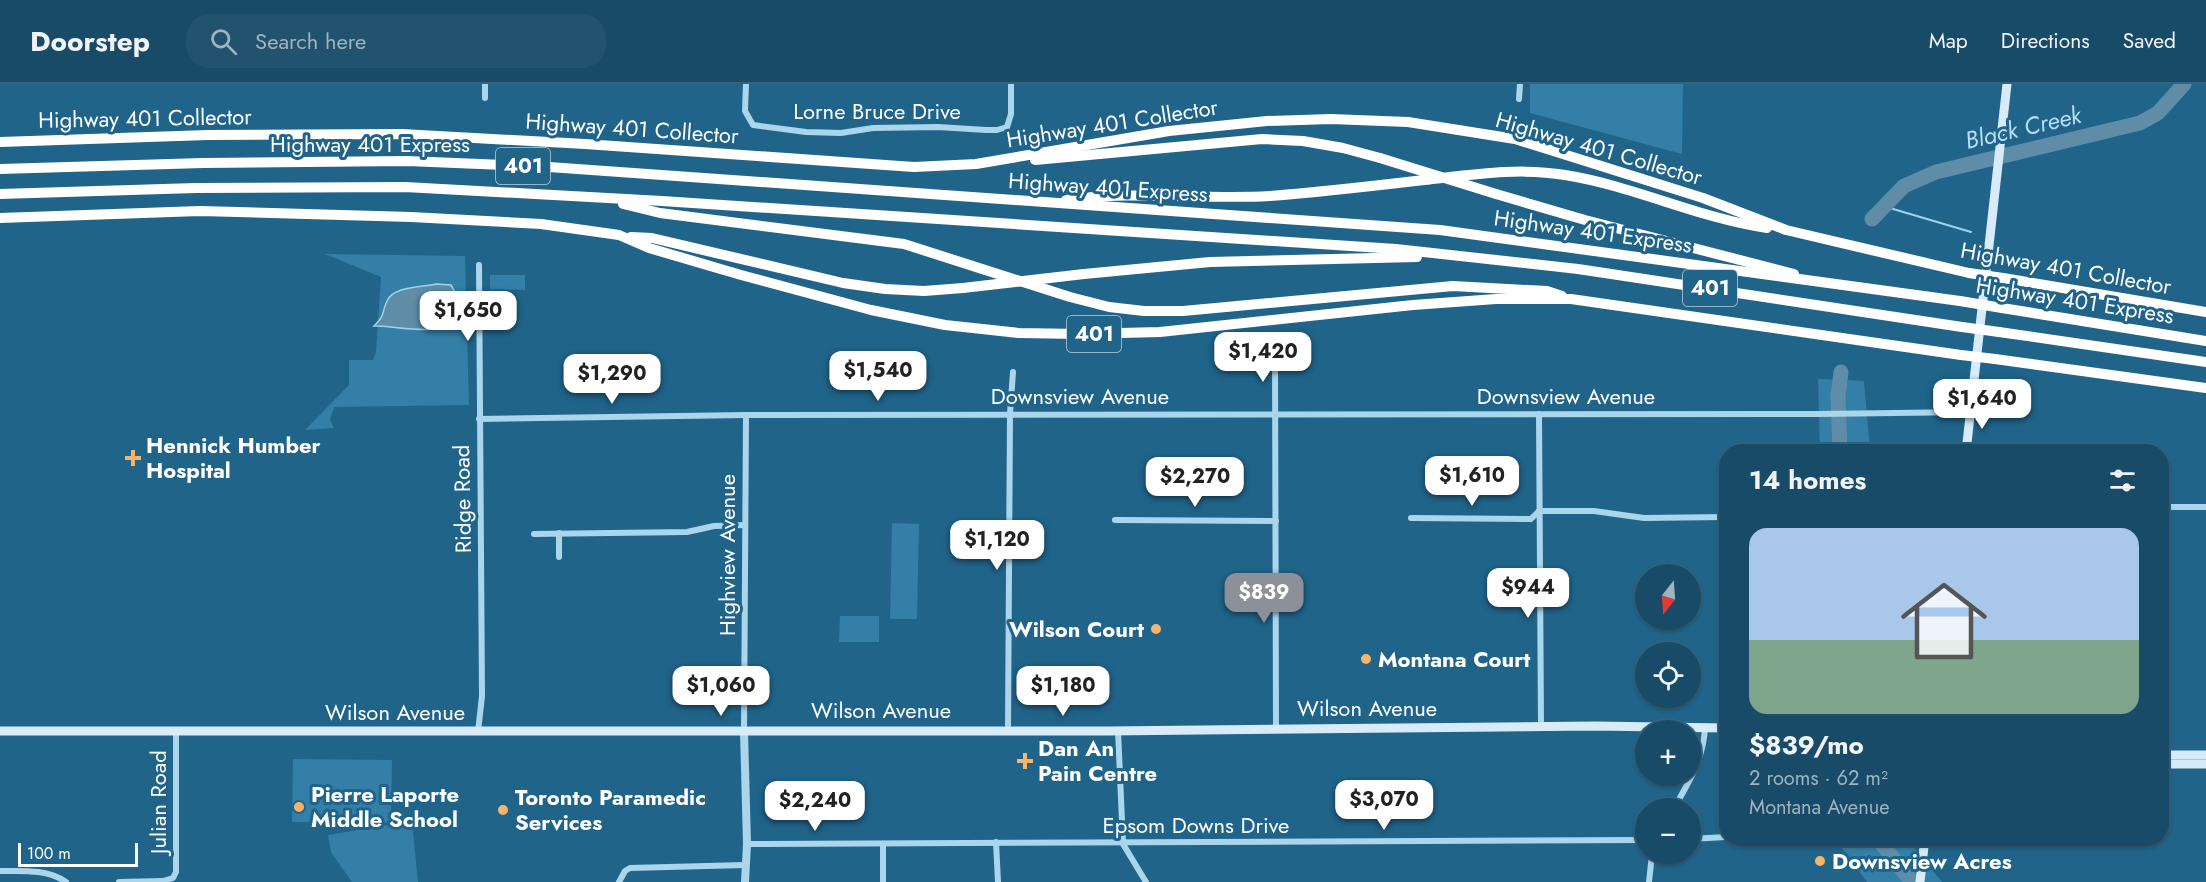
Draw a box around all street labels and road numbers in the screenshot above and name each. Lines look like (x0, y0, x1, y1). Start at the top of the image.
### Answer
street label: Highway 401 Collector (1004, 90, 1220, 156)
street label: Lorne Bruce Drive (793, 95, 961, 127)
street label: Highway 401 Collector (38, 100, 252, 136)
street label: Highway 401 Collector (1492, 103, 1706, 193)
street label: Highway 401 Collector (524, 105, 740, 151)
street label: Highway 401 Express (270, 128, 470, 160)
road number: 401 (496, 148, 550, 184)
street label: Highway 401 Express (1007, 164, 1209, 210)
street label: Highway 401 Express (1492, 201, 1694, 261)
street label: Highway 401 Collector (1958, 234, 2174, 302)
street label: Highway 401 Express (1974, 269, 2176, 331)
road number: 401 (1683, 270, 1737, 306)
road number: 401 (1067, 316, 1121, 352)
street label: Downsview Avenue (991, 380, 1169, 412)
street label: Downsview Avenue (1477, 380, 1655, 412)
street label: Ridge Road (445, 444, 479, 554)
street label: Highview Avenue (711, 474, 743, 636)
street label: Wilson Avenue (1297, 692, 1437, 724)
street label: Wilson Avenue (811, 694, 951, 726)
street label: Wilson Avenue (325, 696, 465, 728)
street label: Julian Road (142, 750, 174, 857)
street label: Epsom Downs Drive (1103, 809, 1289, 841)

